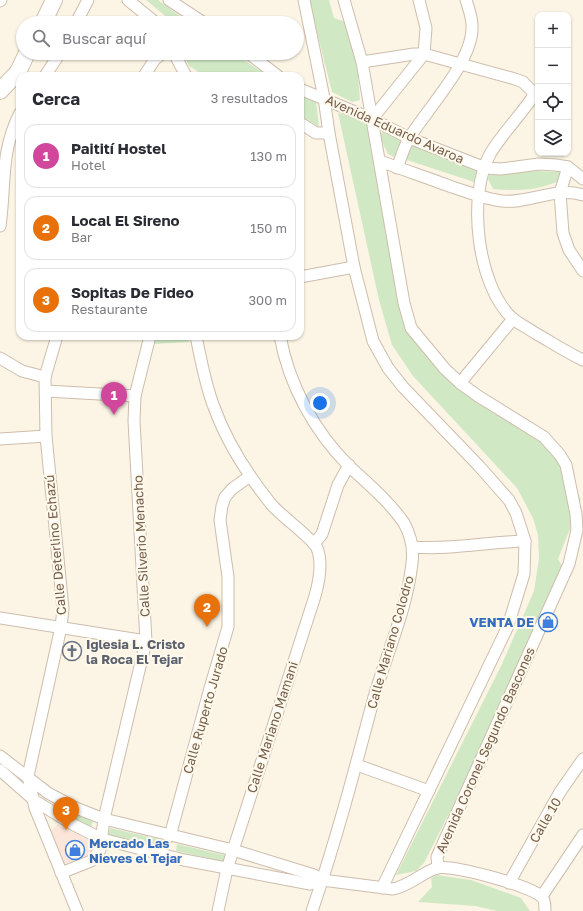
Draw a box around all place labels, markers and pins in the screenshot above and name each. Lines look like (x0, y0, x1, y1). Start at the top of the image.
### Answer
pin: 1 (101, 382, 127, 415)
pin: 2 (194, 594, 220, 627)
shop icon: VENTA DE (537, 611, 559, 633)
place label: VENTA DE (469, 614, 534, 630)
place label: Iglesia L. Cristo la Roca El Tejar (86, 636, 185, 667)
church icon: Iglesia L. Cristo la Roca El Tejar (61, 640, 83, 662)
pin: 3 (53, 797, 79, 830)
place label: Mercado Las Nieves el Tejar (89, 835, 182, 866)
shop icon: Mercado Las Nieves el Tejar (64, 839, 86, 861)

